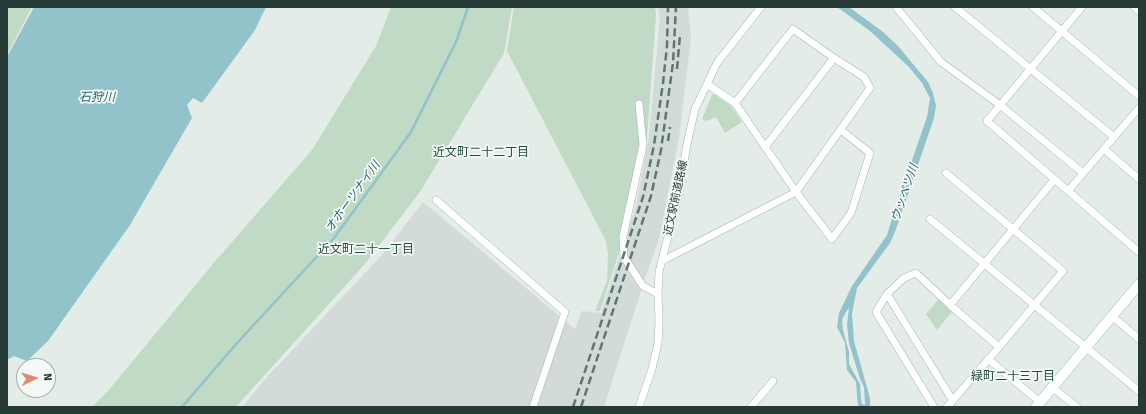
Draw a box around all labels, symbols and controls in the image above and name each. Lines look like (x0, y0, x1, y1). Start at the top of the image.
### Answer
water label: 石狩川 (79, 91, 115, 105)
district label: 近文町二十二丁目 (433, 146, 529, 160)
water label: オホーツナイ川 (322, 159, 384, 235)
street label: 近文駅前道路線 (662, 159, 690, 237)
water label: ウッペツ川 (888, 162, 922, 224)
district label: 近文町二十一丁目 (318, 243, 414, 257)
north arrow (16, 358, 56, 398)
district label: 緑町二十三丁目 (971, 370, 1055, 384)
text: N (41, 373, 54, 381)

